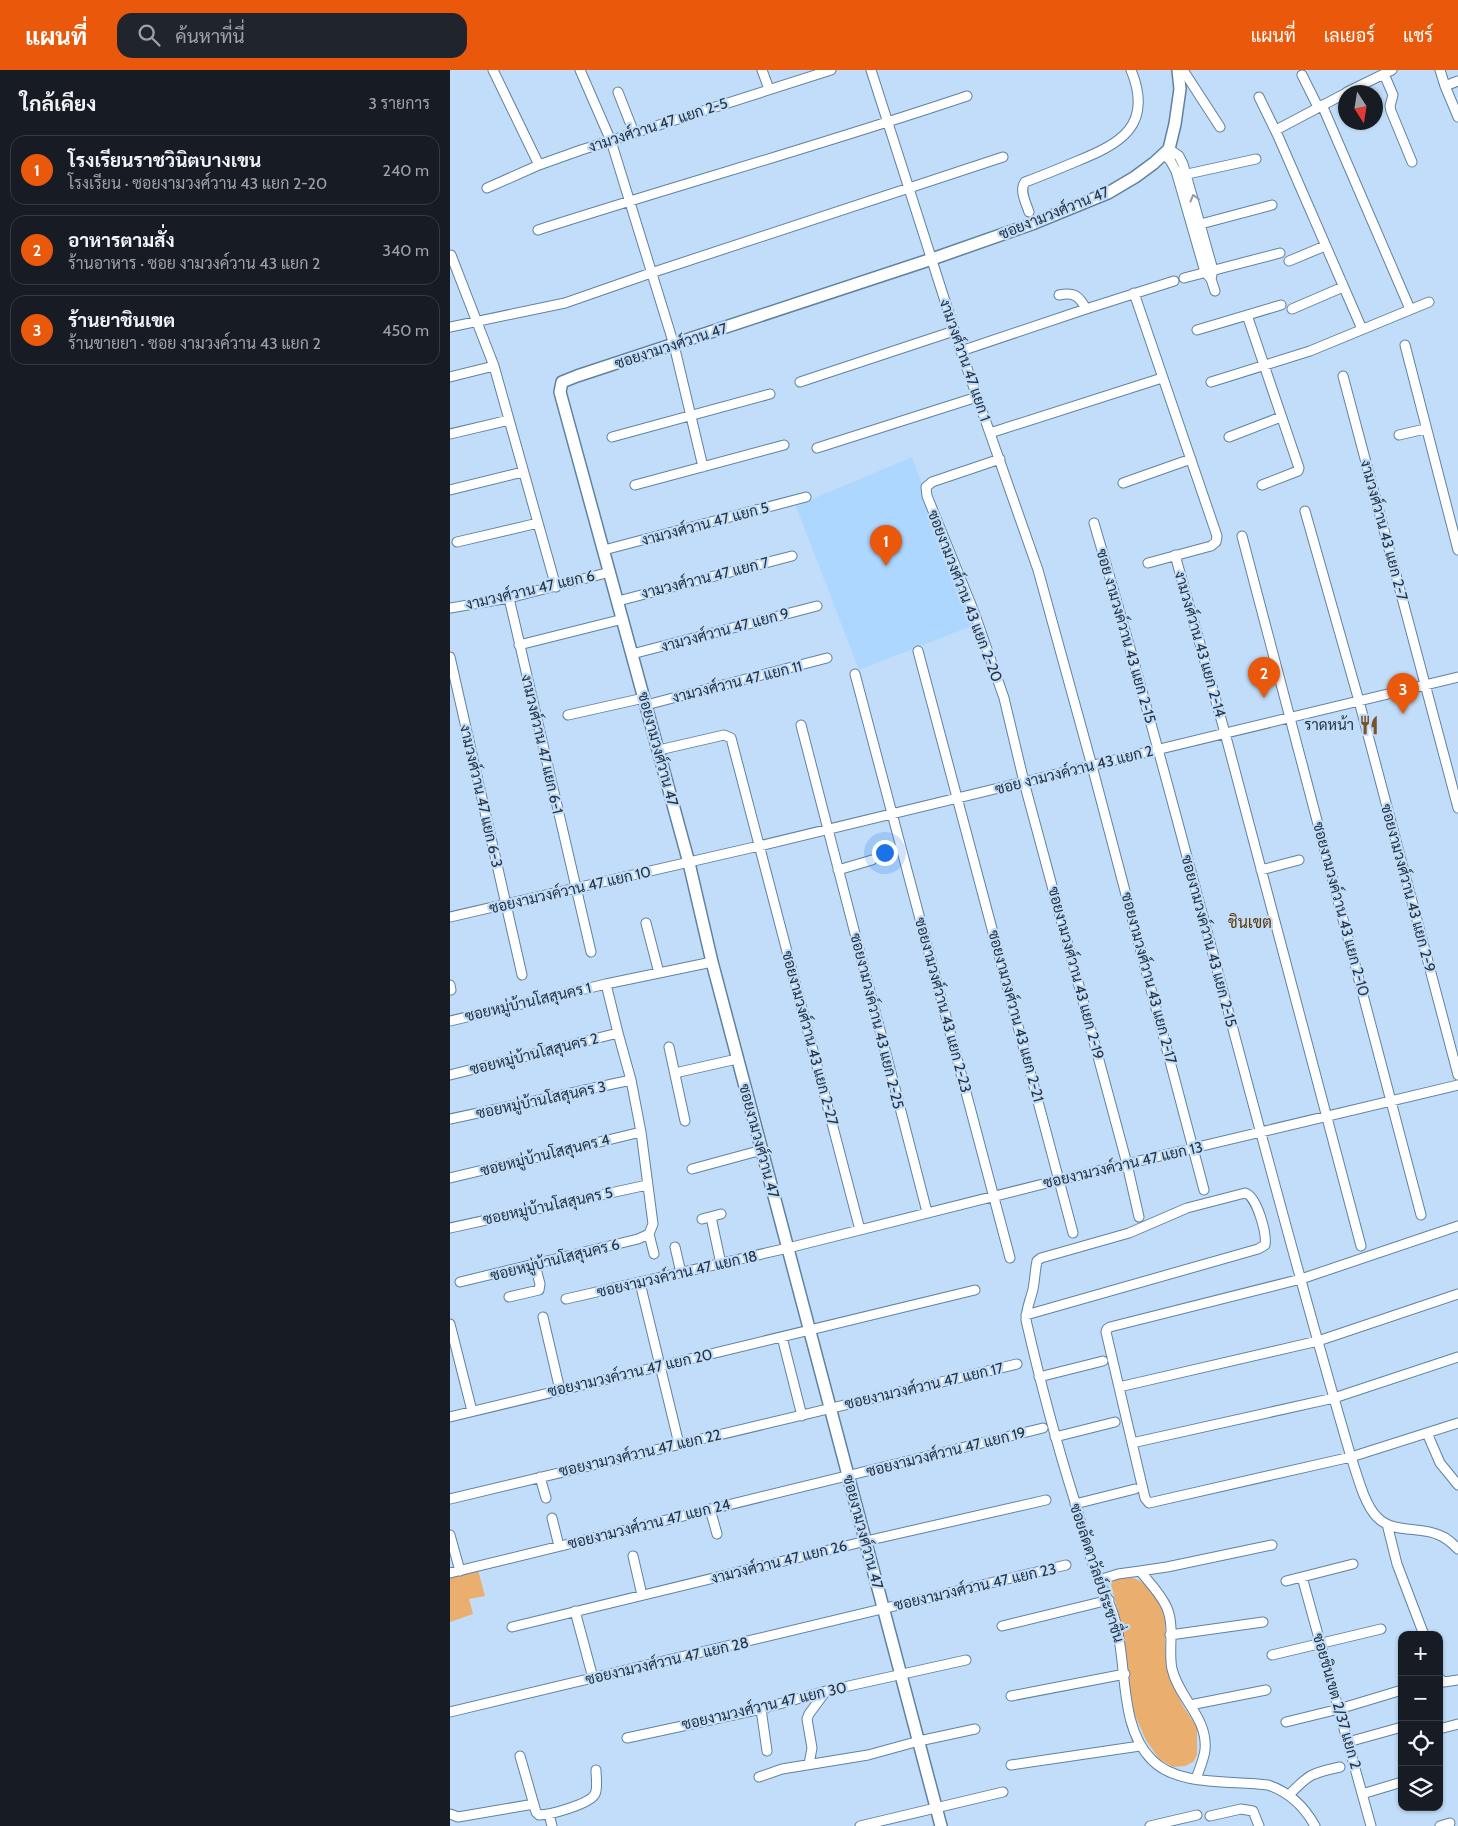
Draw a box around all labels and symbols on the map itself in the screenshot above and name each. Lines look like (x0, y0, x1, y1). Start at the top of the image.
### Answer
north arrow (1338, 85, 1383, 130)
street label: งามวงศ์วาน 47 แยก 2-5 (586, 93, 730, 156)
street label: ซอยงามวงศ์วาน 47 (996, 182, 1112, 243)
one-way arrow (1189, 194, 1199, 202)
street label: งามวงศ์วาน 47 แยก 1 (936, 296, 995, 424)
street label: ซอยงามวงศ์วาน 47 (612, 318, 730, 373)
street label: งามวงศ์วาน 43 แยก 2-7 (1356, 457, 1413, 603)
street label: งามวงศ์วาน 47 แยก 5 (639, 497, 771, 550)
street label: ซอยงามวงศ์วาน 43 แยก 2-20 (924, 507, 1007, 685)
pin: 1 (870, 525, 902, 566)
street label: ซอย งามวงค์วาน 43 แยก 2-15 (1092, 546, 1161, 725)
street label: งามวงศ์วาน 47 แยก 7 (639, 552, 771, 603)
street label: งามวงศ์วาน 47 แยก 6 (463, 565, 596, 614)
street label: งามวงศ์วาน 43 แยก 2-14 (1170, 568, 1231, 720)
street label: งามวงศ์วาน 47 แยก 9 (659, 603, 791, 656)
street label: งามวงศ์วาน 47 แยก 11 (670, 656, 804, 707)
pin: 2 (1248, 657, 1280, 698)
street label: งามวงศ์วาน 47 แยก 6-1 (517, 672, 568, 816)
pin: 3 (1387, 673, 1419, 714)
street label: ซอยงามวงศ์วาน 47 (634, 690, 683, 809)
restaurant icon: ราดหน้า (1358, 714, 1380, 736)
place label: ราดหน้า (1304, 715, 1354, 734)
street label: งามวงศ์วาน 47 แยก 6-3 (456, 722, 507, 869)
street label: ซอย งามวงค์วาน 43 แยก 2 (993, 741, 1155, 798)
street label: ซอยงามวงศ์วาน 43 แยก 2-9 (1377, 802, 1440, 974)
street label: ซอยงามวงค์วาน 43 แยก 2-10 (1309, 820, 1374, 998)
your location (872, 840, 898, 866)
street label: ซอยงามวงค์วาน 43 แยก 2-15 (1177, 853, 1242, 1029)
street label: ซอยงามวงค์วาน 47 แยก 10 (487, 862, 653, 917)
street label: ซอยงามวงศ์วาน 43 แยก 2-19 (1044, 884, 1109, 1061)
street label: ซอยงามวงศ์วาน 43 แยก 2-17 (1117, 890, 1182, 1066)
district label: ชินเขต (1228, 913, 1272, 932)
street label: ซอยงามวงศ์วาน 43 แยก 2-23 (911, 915, 976, 1095)
street label: ซอยงามวงศ์วาน 43 แยก 2-21 (984, 928, 1049, 1104)
street label: ซอยงามวงค์วาน 43 แยก 2-25 (846, 931, 909, 1111)
street label: ซอยงามวงศ์วาน 43 แยก 2-27 (778, 949, 843, 1128)
street label: ซอยหมู่บ้านโสสุนคร 1 (463, 978, 593, 1027)
street label: ซอยหมู่บ้านโสสุนคร 2 (468, 1028, 601, 1081)
street label: ซอยหมู่บ้านโสสุนคร 3 (474, 1076, 608, 1125)
street label: ซอยงามวงศ์วาน 47 (735, 1082, 784, 1201)
street label: ซอยหมู่บ้านโสสุนคร 4 (478, 1129, 612, 1182)
street label: ซอยงามวงค์วาน 47 แยก 13 (1041, 1137, 1205, 1192)
street label: ซอยหมู่บ้านโสสุนคร 5 (481, 1182, 615, 1231)
street label: ซอยหมู่บ้านโสสุนคร 6 (488, 1234, 622, 1287)
street label: ซอยงามวงค์วาน 47 แยก 18 (595, 1246, 759, 1301)
street label: ซอยงามวงค์วาน 47 แยก 20 (546, 1344, 714, 1401)
street label: ซอยงามวงศ์วาน 47 แยก 17 (843, 1358, 1006, 1413)
street label: ซอยงามวงศ์วาน 47 แยก 19 (864, 1423, 1028, 1481)
street label: ซอยงามวงศ์วาน 47 แยก 22 (557, 1425, 723, 1480)
street label: ซอยงามวงศ์วาน 47 (839, 1473, 888, 1592)
street label: ซอยงามวงศ์วาน 47 แยก 24 (566, 1494, 732, 1553)
street label: ซอยลัดดาวัลย์ประชาชื่น (1066, 1499, 1134, 1645)
street label: งามวงศ์วาน 47 แยก 26 (709, 1535, 849, 1588)
street label: ซอยงามวงศ์วาน 47 แยก 23 (892, 1559, 1058, 1614)
street label: ซอยชินเขต 2/37 แยก 2 (1309, 1631, 1365, 1771)
street label: ซอยงามวงศ์วาน 47 แยก 28 (583, 1632, 750, 1689)
street label: ซอยงามวงศ์วาน 47 แยก 30 (680, 1677, 848, 1734)

